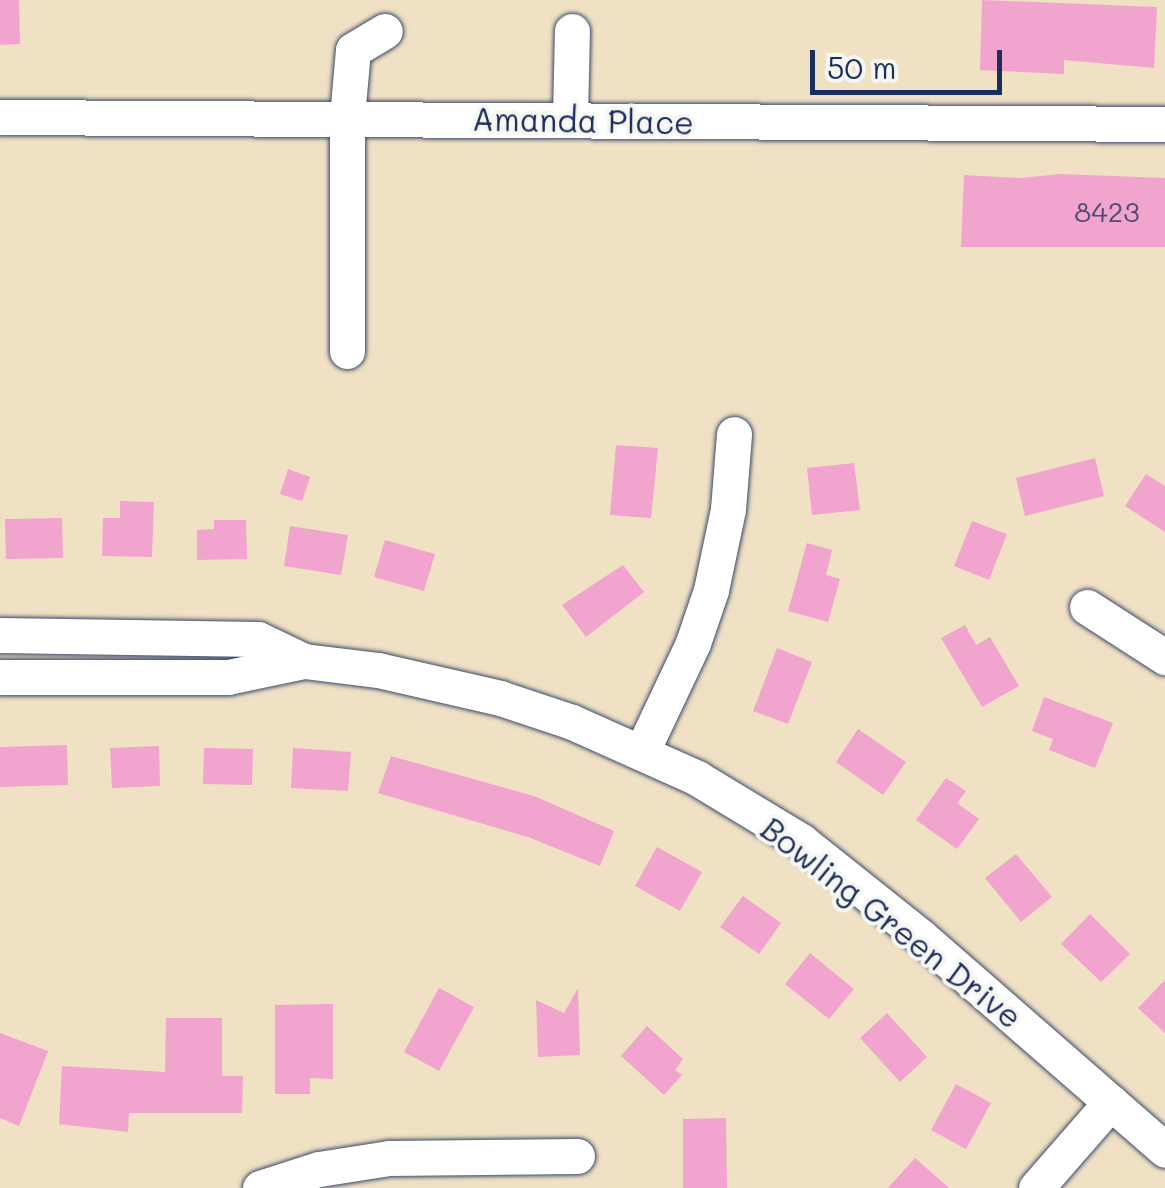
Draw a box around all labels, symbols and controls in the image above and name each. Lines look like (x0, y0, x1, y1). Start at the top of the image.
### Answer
scale bar (815, 30, 1008, 92)
text: 50 m (827, 47, 897, 87)
street label: Amanda Place (472, 99, 694, 141)
house number: 8423 (1074, 194, 1140, 228)
street label: Bowling Green Drive (754, 808, 1030, 1036)

